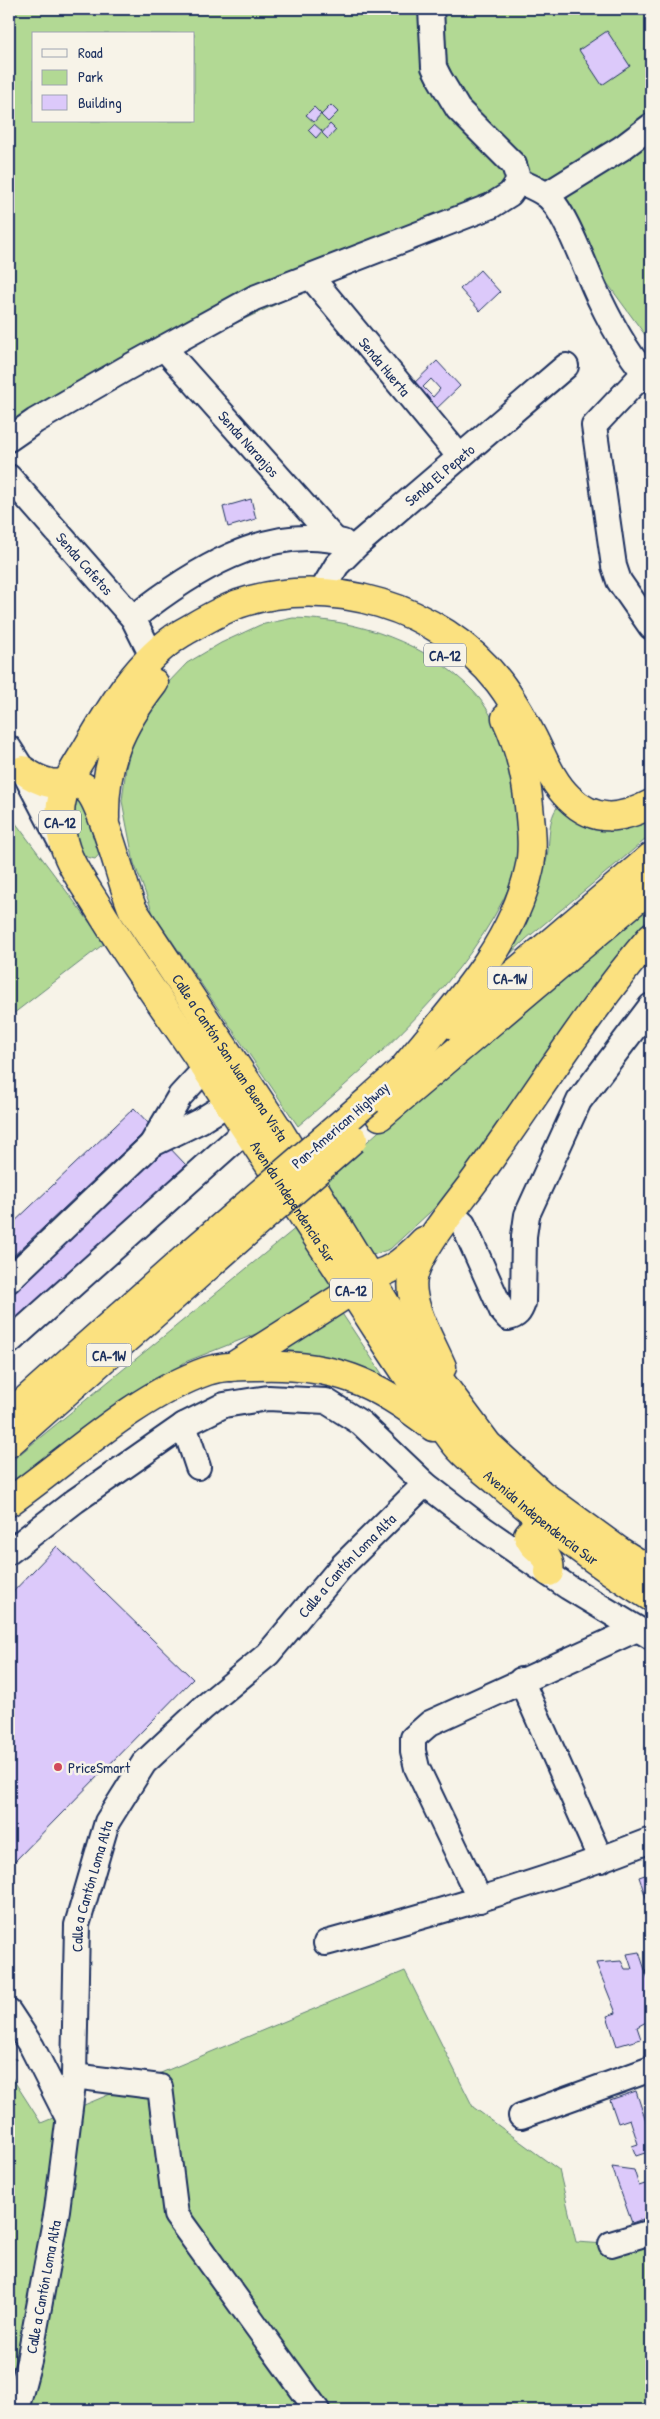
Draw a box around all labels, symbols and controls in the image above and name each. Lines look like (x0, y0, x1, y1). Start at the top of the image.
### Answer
legend (32, 32, 195, 122)
text: Road (78, 42, 103, 63)
text: Park (78, 66, 103, 87)
text: Building (78, 92, 122, 113)
street label: Senda Huerta (354, 332, 416, 400)
street label: Senda Naranjos (214, 406, 285, 482)
street label: Senda El Pepeto (400, 439, 479, 510)
street label: Senda Cafetos (52, 527, 119, 600)
road number: CA-12 (424, 644, 466, 666)
road number: CA-12 (39, 810, 81, 834)
road number: CA-1W (488, 966, 532, 990)
street label: Calle a Cantón San Juan Buena Vista (167, 969, 294, 1145)
street label: Pan-American Highway (287, 1077, 393, 1173)
street label: Avenida Independencia Sur (246, 1136, 341, 1266)
road number: CA-12 (330, 1278, 372, 1302)
road number: CA-1W (86, 1344, 132, 1366)
street label: Avenida Independencia Sur (480, 1465, 603, 1570)
street label: Calle a Cantón Loma Alta (293, 1508, 400, 1622)
place label: PriceSmart (68, 1757, 131, 1778)
marker: PriceSmart (52, 1761, 64, 1773)
street label: Calle a Cantón Loma Alta (66, 1818, 117, 1952)
street label: Calle a Cantón Loma Alta (20, 2218, 65, 2355)

